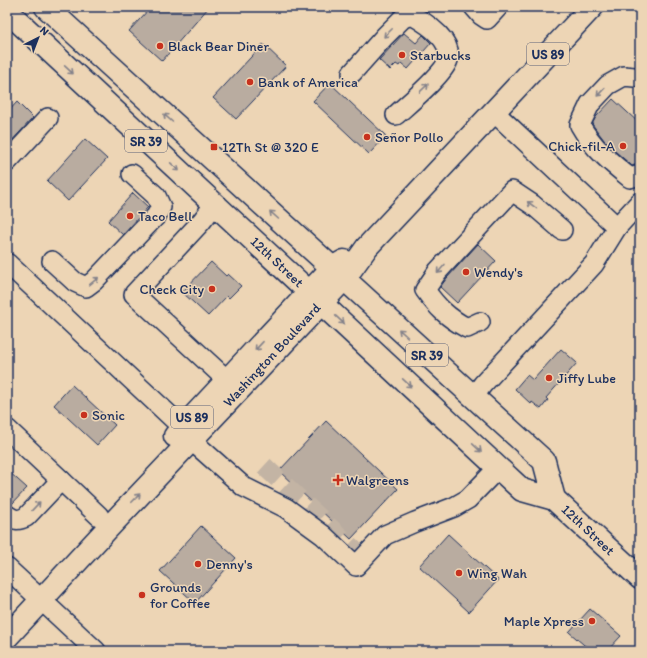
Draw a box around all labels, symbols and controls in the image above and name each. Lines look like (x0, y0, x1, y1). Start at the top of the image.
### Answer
north arrow (18, 18, 58, 58)
text: N (37, 24, 51, 38)
one-way arrow (383, 28, 393, 38)
place label: Black Bear Diner (168, 38, 269, 55)
marker: Black Bear Diner (155, 41, 165, 51)
road number: US 89 (527, 43, 569, 65)
place label: Starbucks (410, 47, 471, 64)
marker: Starbucks (397, 50, 407, 60)
one-way arrow (64, 65, 74, 74)
place label: Bank of America (258, 74, 358, 91)
marker: Bank of America (245, 77, 255, 87)
one-way arrow (419, 83, 429, 93)
one-way arrow (596, 87, 606, 97)
one-way arrow (163, 114, 173, 123)
place label: Señor Pollo (375, 129, 443, 146)
road number: SR 39 (125, 130, 167, 152)
marker: Señor Pollo (362, 132, 372, 142)
place label: Chick-fil-A (548, 138, 615, 155)
place label: 12Th St @ 320 E (222, 139, 319, 156)
marker: Chick-fil-A (618, 141, 628, 151)
marker: 12Th St @ 320 E (209, 142, 219, 152)
one-way arrow (170, 163, 180, 172)
one-way arrow (527, 200, 538, 209)
place label: Taco Bell (138, 208, 192, 225)
one-way arrow (269, 210, 279, 220)
marker: Taco Bell (125, 211, 135, 221)
street label: 12th Street (247, 233, 307, 291)
one-way arrow (436, 263, 445, 274)
place label: Wendy's (474, 264, 523, 281)
marker: Wendy's (461, 267, 471, 277)
one-way arrow (88, 276, 99, 285)
place label: Check City (140, 281, 204, 298)
marker: Check City (207, 284, 217, 294)
street label: Washington Boulevard (219, 299, 325, 411)
one-way arrow (335, 316, 345, 325)
one-way arrow (398, 328, 408, 338)
one-way arrow (254, 341, 263, 351)
road number: SR 39 (406, 344, 448, 366)
place label: Jiffy Lube (557, 370, 616, 387)
marker: Jiffy Lube (544, 373, 554, 383)
one-way arrow (402, 379, 413, 388)
road number: US 89 (171, 406, 213, 428)
place label: Sonic (92, 407, 125, 424)
marker: Sonic (79, 410, 89, 420)
one-way arrow (472, 443, 482, 453)
place label: Walgreens (346, 472, 409, 489)
marker: Walgreens (333, 475, 343, 485)
one-way arrow (132, 493, 141, 503)
one-way arrow (31, 501, 41, 511)
street label: 12th Street (558, 501, 618, 559)
place label: Denny's (206, 556, 253, 573)
marker: Denny's (193, 559, 203, 569)
place label: Wing Wah (467, 565, 528, 582)
marker: Wing Wah (454, 568, 464, 578)
place label: Grounds for Coffee (150, 579, 211, 612)
marker: Grounds for Coffee (137, 590, 147, 600)
place label: Maple Xpress (504, 613, 584, 630)
marker: Maple Xpress (587, 616, 597, 626)

